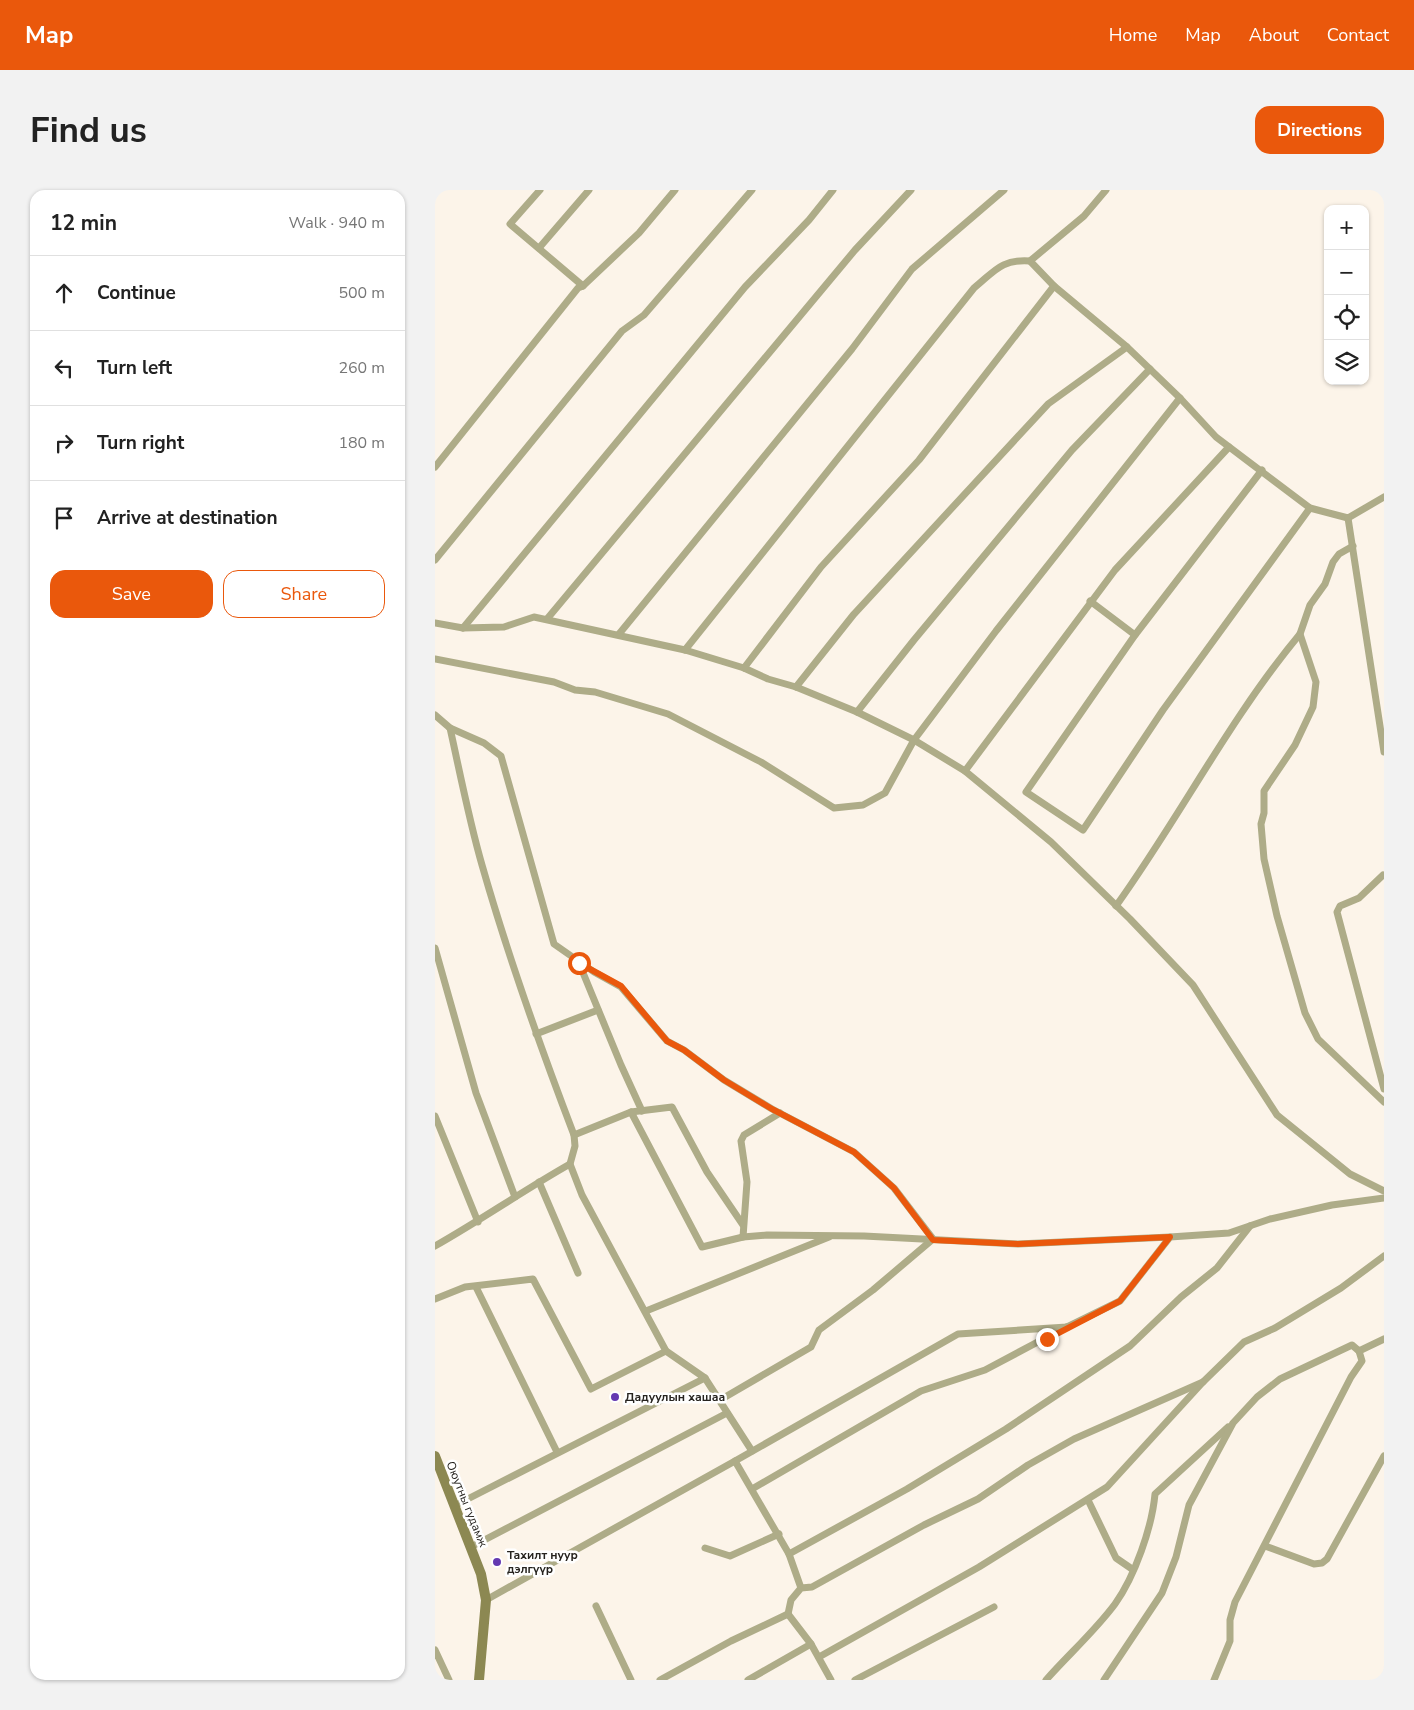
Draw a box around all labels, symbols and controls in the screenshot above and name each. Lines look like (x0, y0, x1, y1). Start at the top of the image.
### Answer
text: Map (25, 19, 73, 51)
text: Home (1109, 23, 1157, 47)
text: Map (1185, 23, 1221, 47)
text: About (1249, 23, 1299, 47)
text: Contact (1327, 23, 1389, 47)
button: Directions (1255, 106, 1384, 154)
text: Find us (30, 107, 147, 154)
map controls (1324, 205, 1369, 385)
button: + (1324, 205, 1369, 250)
text: 12 min (50, 209, 117, 237)
text: Walk · 940 m (289, 212, 385, 234)
button: − (1324, 250, 1369, 295)
icon: ahead (50, 279, 78, 307)
text: Continue (97, 280, 176, 306)
text: 500 m (338, 282, 385, 304)
button: locate (1324, 295, 1369, 340)
button: layers (1324, 340, 1369, 385)
icon: left (50, 354, 78, 382)
text: Turn left (97, 355, 172, 381)
text: 260 m (338, 357, 385, 379)
icon: right (50, 429, 78, 457)
text: Turn right (97, 430, 184, 456)
text: 180 m (338, 432, 385, 454)
icon: arrive (50, 504, 78, 532)
text: Arrive at destination (97, 505, 278, 531)
button: Save (50, 570, 213, 618)
button: Share (223, 570, 385, 618)
route start (568, 952, 591, 975)
route end (1036, 1328, 1059, 1351)
place label: Дадуулын хашаа (625, 1389, 725, 1405)
marker: Дадуулын хашаа (609, 1391, 621, 1403)
street label: Оюутны гудамж (443, 1459, 492, 1550)
place label: Тахилт нуур дэлгүүр (507, 1547, 578, 1577)
marker: Тахилт нуур дэлгүүр (491, 1556, 503, 1568)

